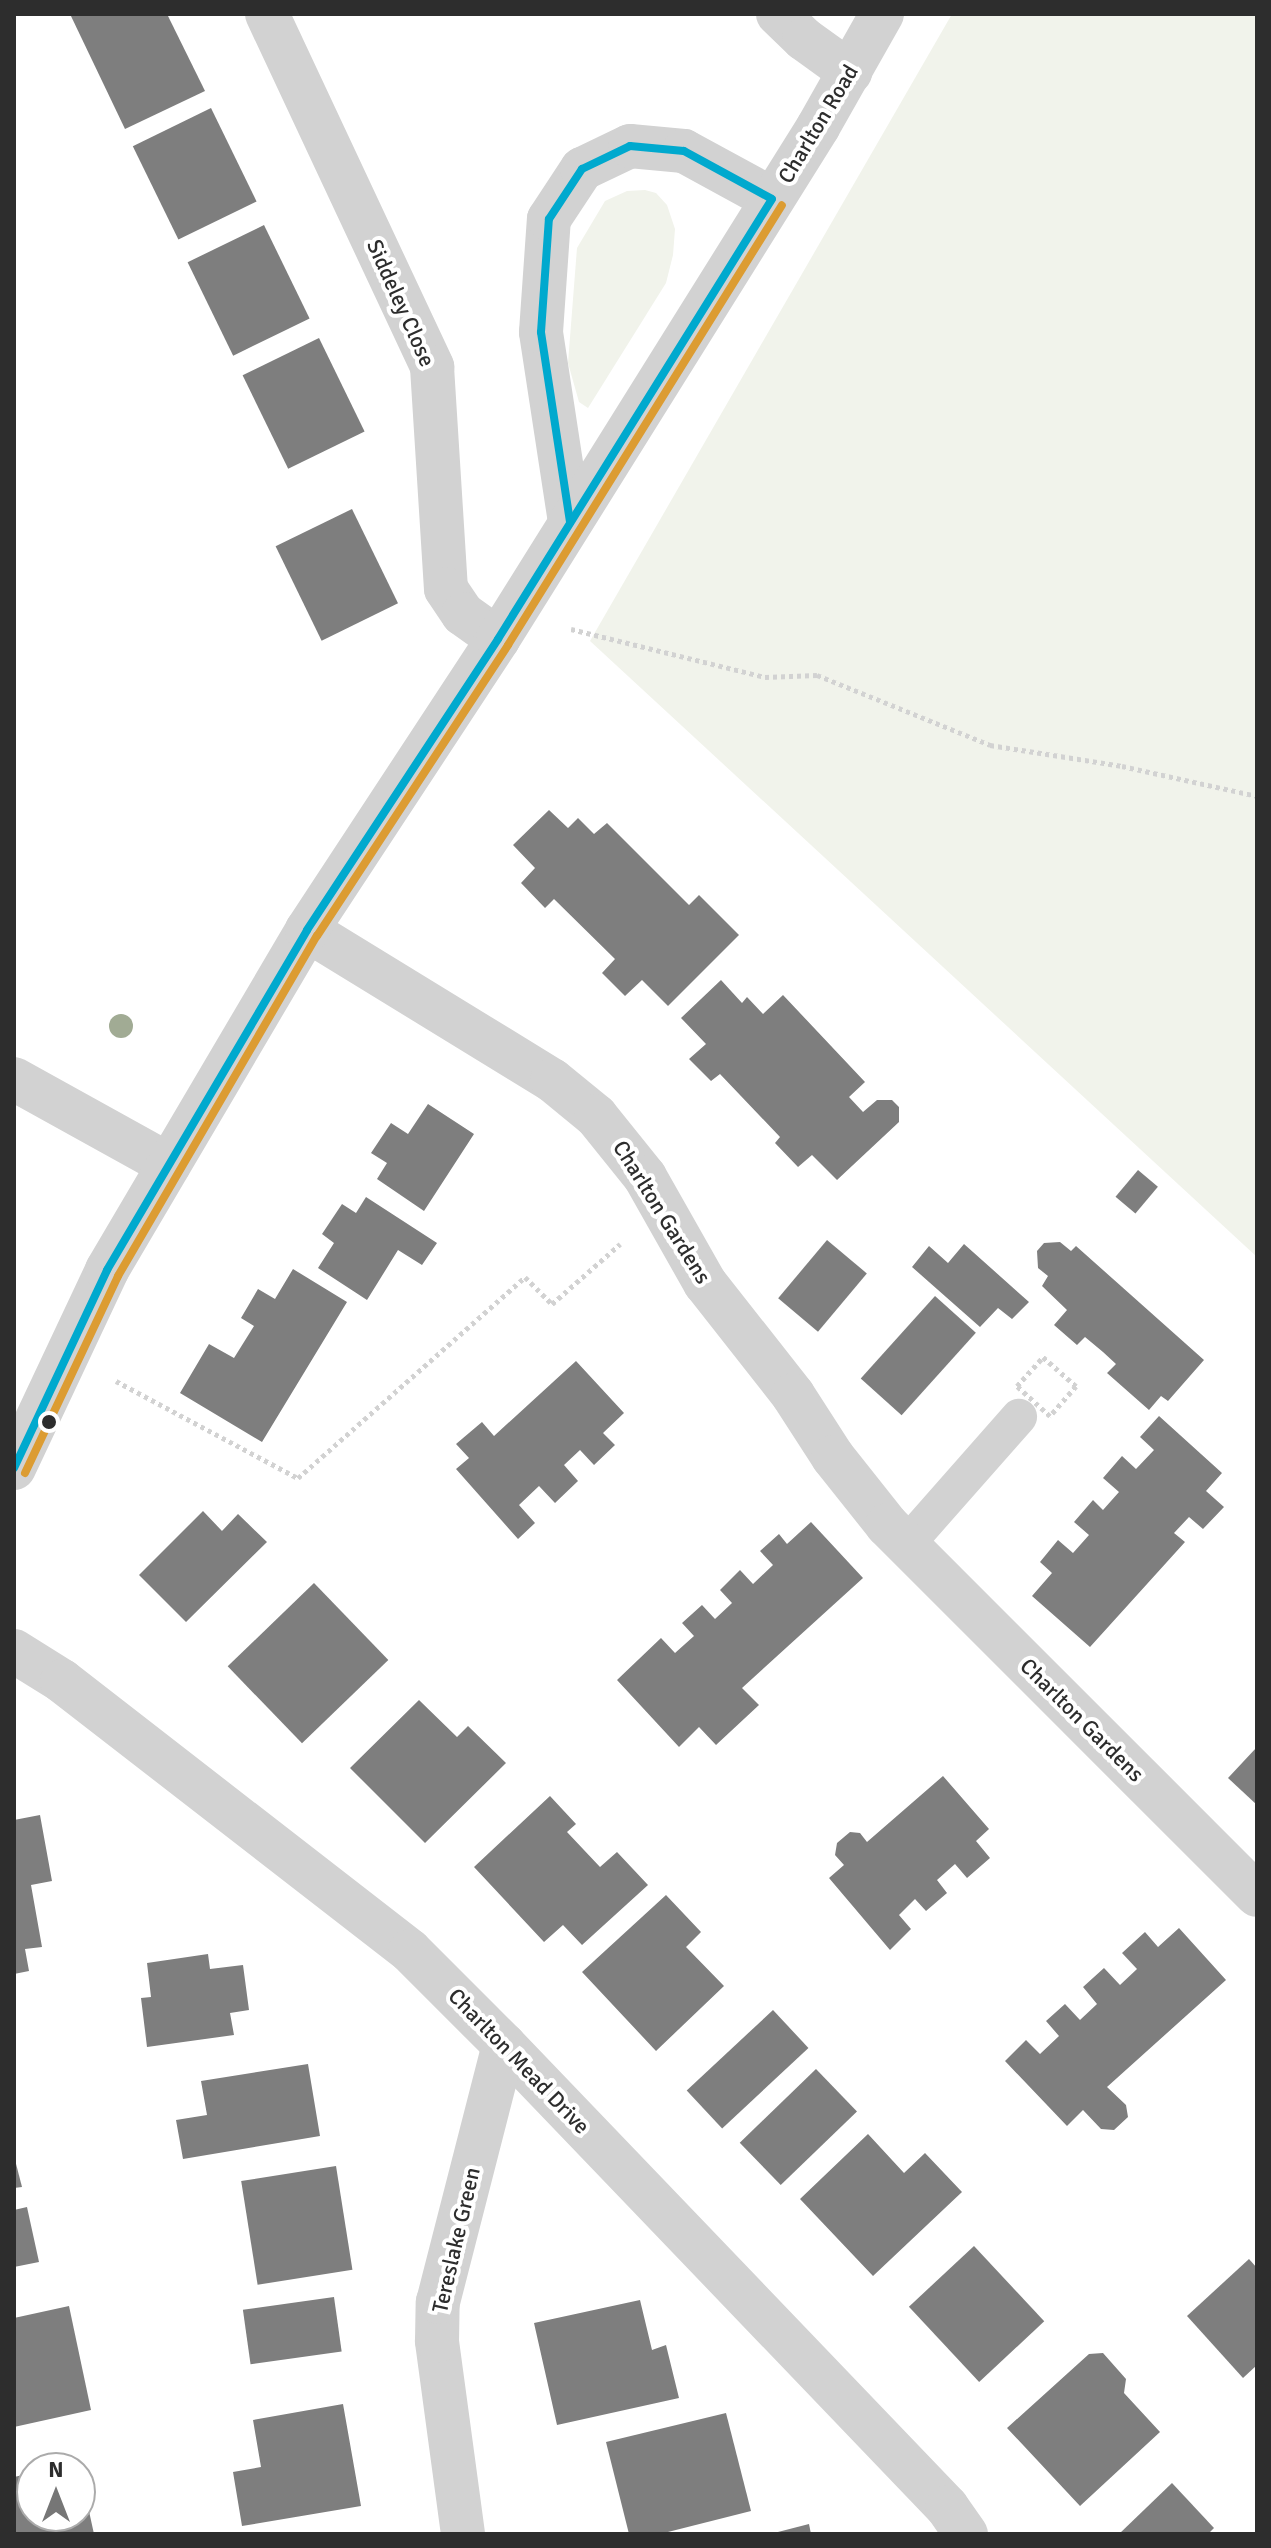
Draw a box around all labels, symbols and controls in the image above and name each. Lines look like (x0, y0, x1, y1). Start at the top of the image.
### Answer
street label: Charlton Road (772, 60, 864, 188)
street label: Siddeley Close (361, 235, 441, 371)
street label: Charlton Gardens (607, 1136, 717, 1288)
unlabelled marker (41, 1414, 57, 1430)
street label: Charlton Gardens (1015, 1653, 1149, 1787)
street label: Charlton Mead Drive (443, 1983, 595, 2139)
street label: Tereslake Green (426, 2165, 486, 2315)
north arrow (16, 2452, 96, 2532)
text: N (48, 2456, 64, 2483)

